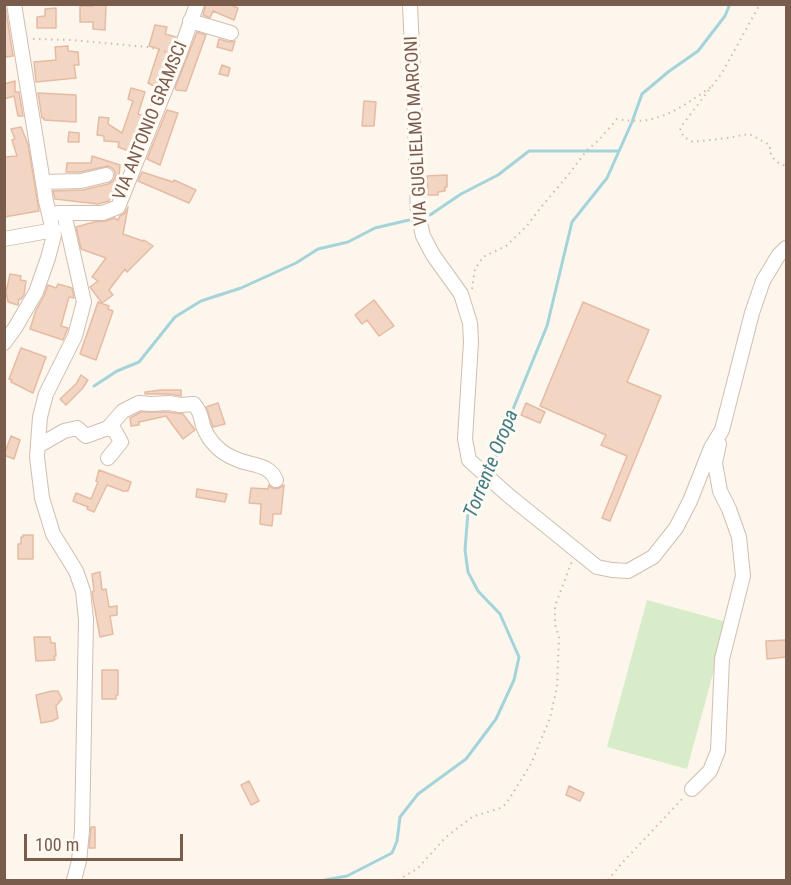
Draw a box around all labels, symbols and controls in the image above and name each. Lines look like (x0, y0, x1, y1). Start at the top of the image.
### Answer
street label: VIA GUGLIELMO MARCONI (401, 36, 433, 226)
street label: VIA ANTONIO GRAMSCI (109, 38, 193, 204)
water label: Torrente Oropa (459, 406, 525, 522)
scale bar (27, 822, 186, 860)
text: 100 m (35, 834, 79, 855)

